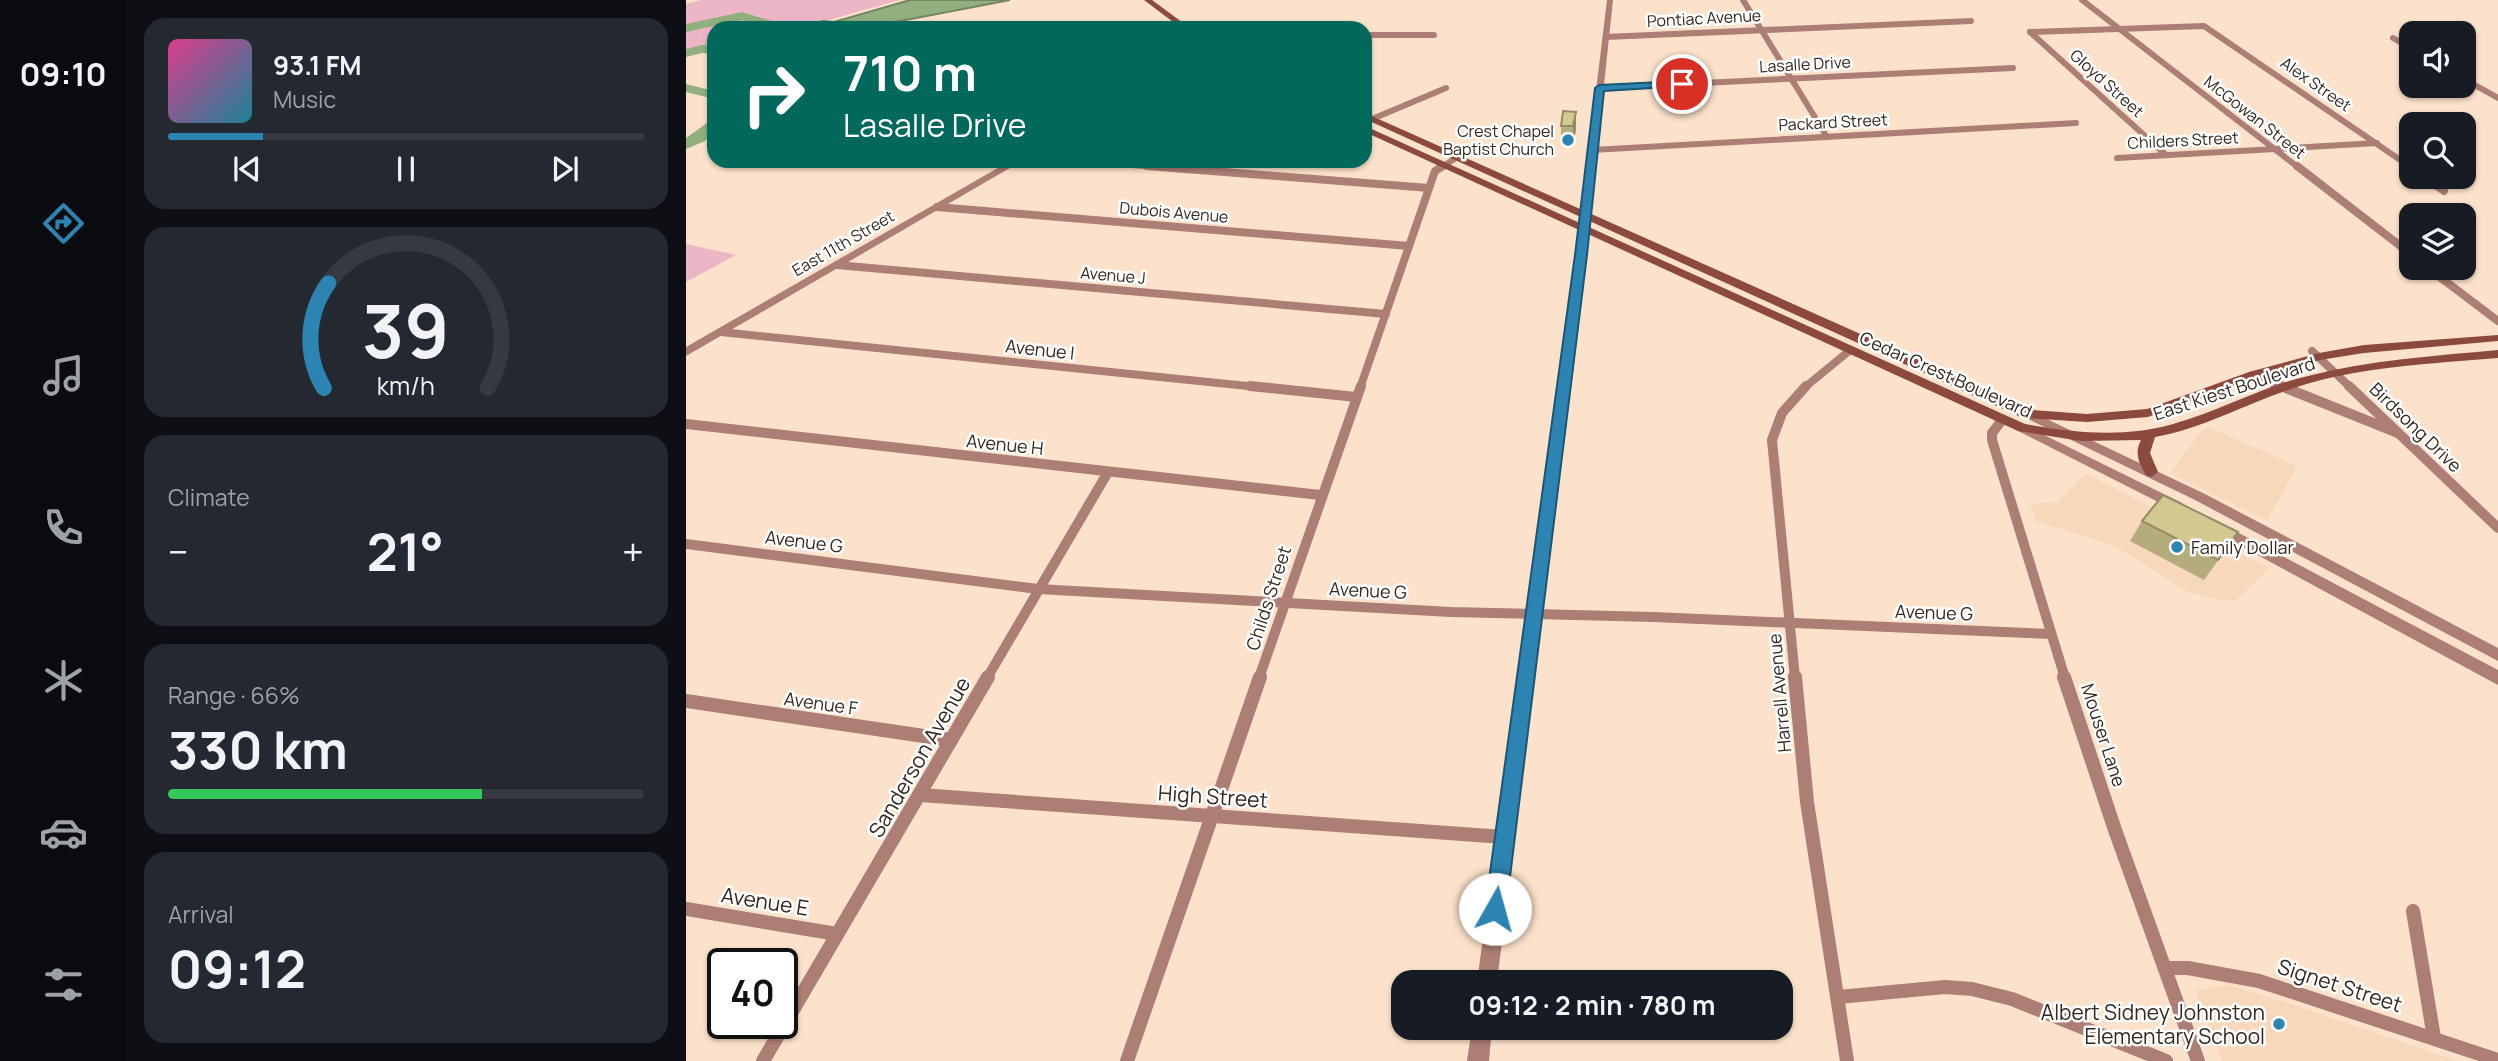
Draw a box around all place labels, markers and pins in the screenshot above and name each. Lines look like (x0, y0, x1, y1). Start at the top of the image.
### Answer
pin (1652, 54, 1712, 114)
place label: Crest Chapel Baptist Church (1443, 120, 1554, 160)
marker: Crest Chapel Baptist Church (1560, 132, 1576, 148)
place label: Family Dollar (2191, 535, 2295, 559)
marker: Family Dollar (2169, 539, 2185, 555)
place label: Albert Sidney Johnston Elementary School (2041, 998, 2265, 1050)
marker: Albert Sidney Johnston Elementary School (2271, 1016, 2287, 1032)

